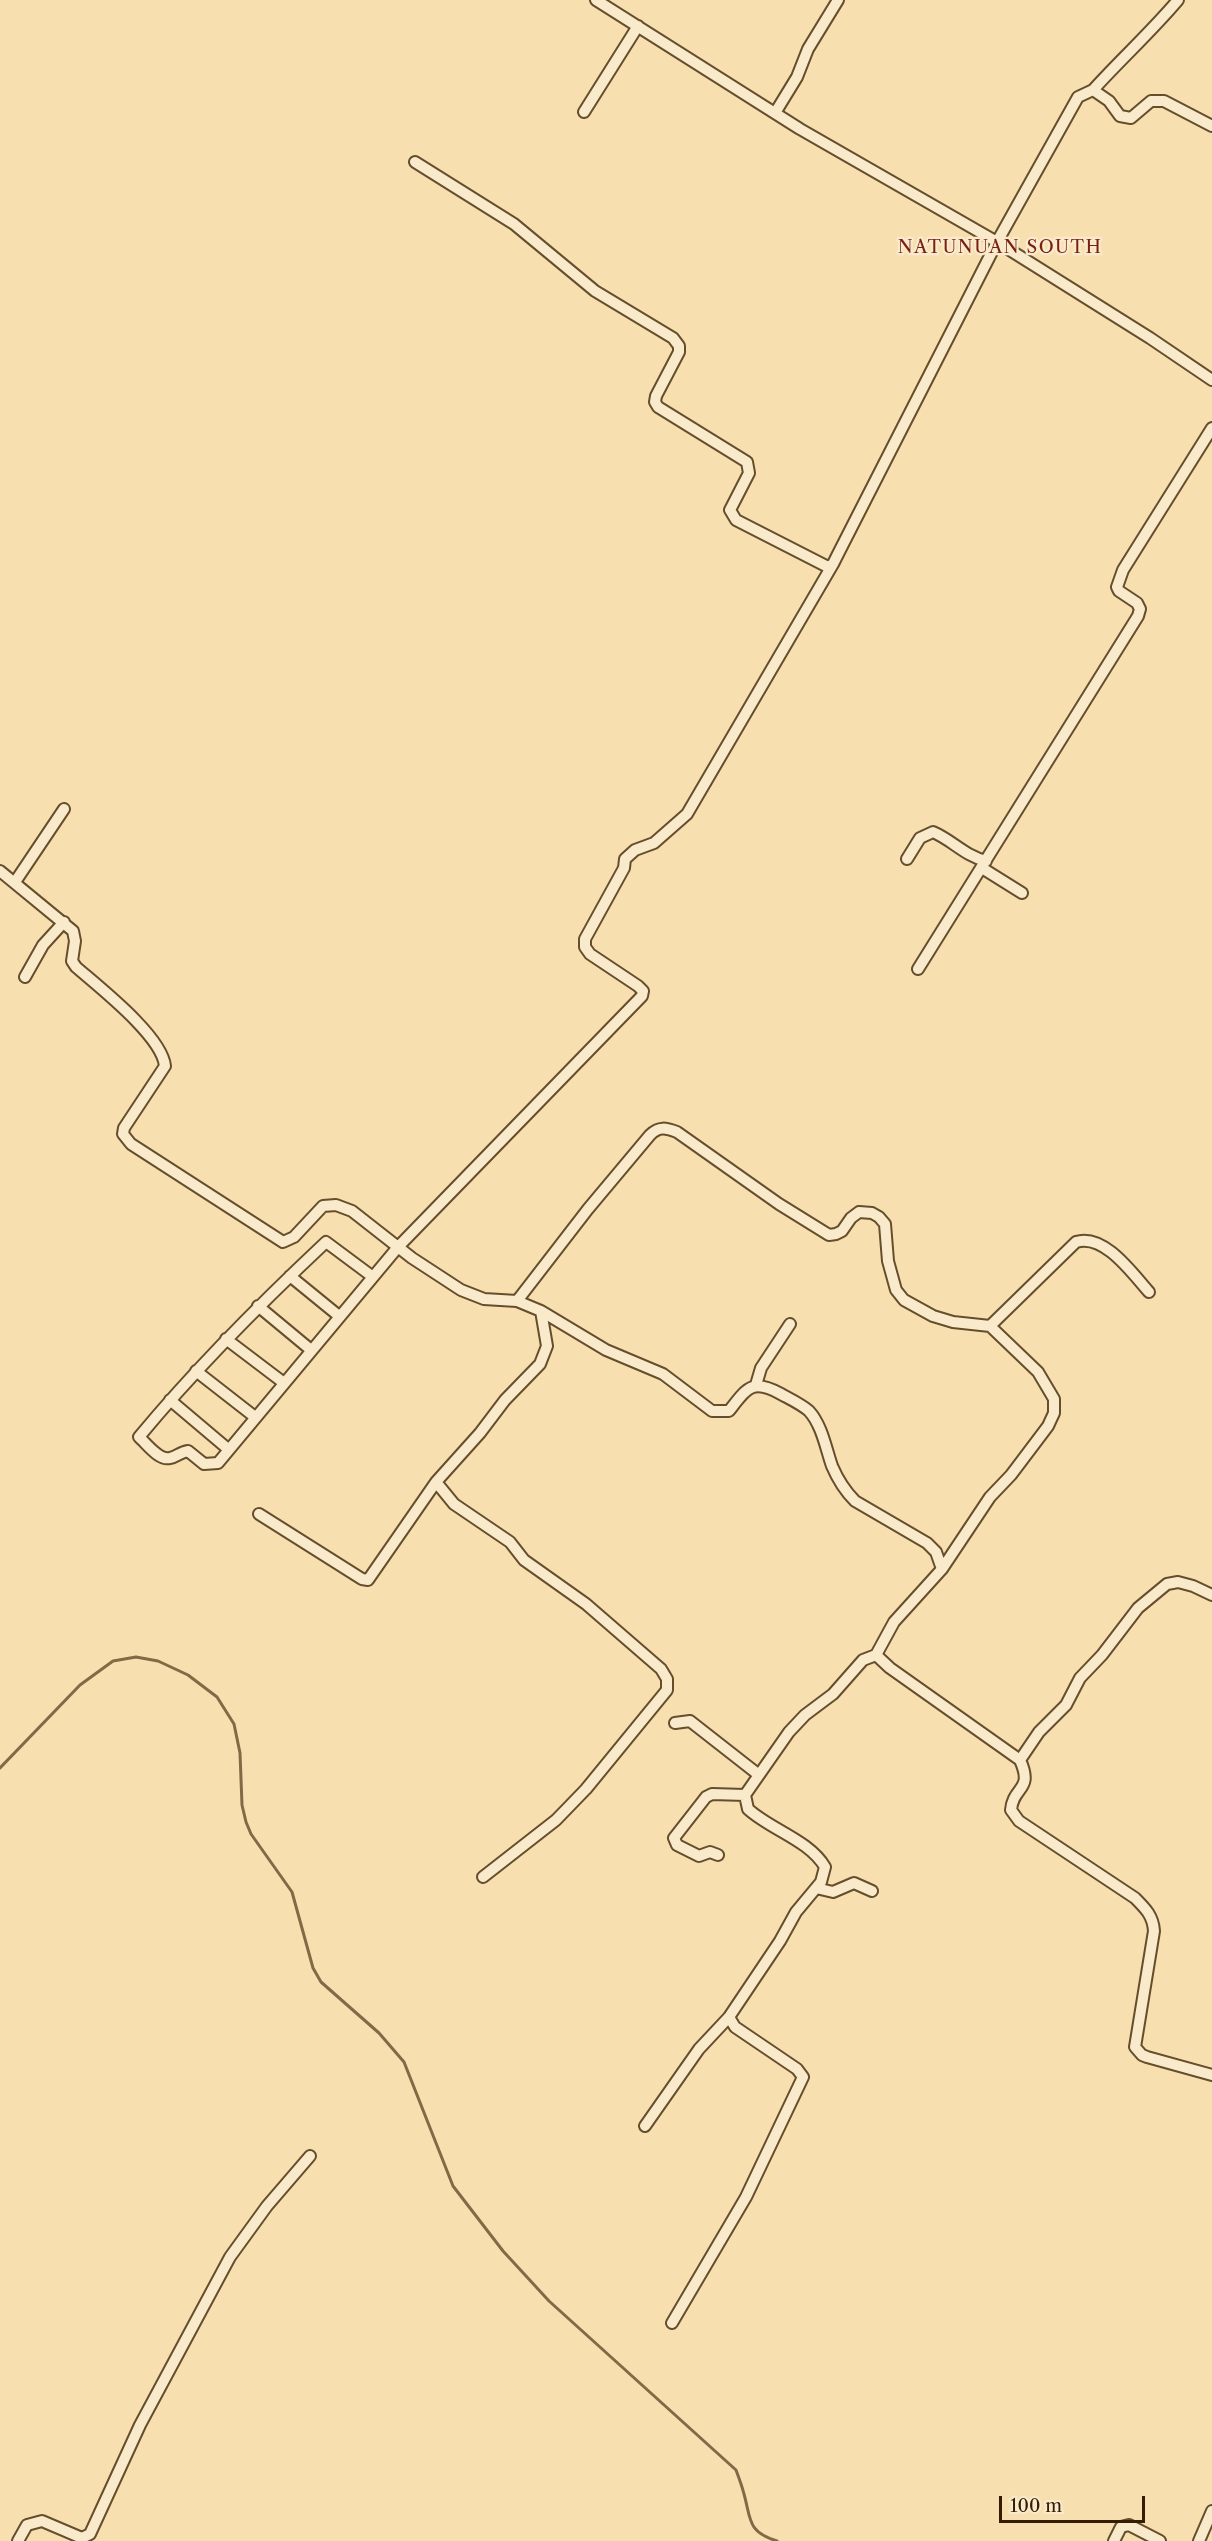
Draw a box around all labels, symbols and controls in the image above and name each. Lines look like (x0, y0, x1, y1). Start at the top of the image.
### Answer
district label: NATUNUAN SOUTH (898, 237, 1102, 259)
scale bar (1002, 2484, 1148, 2522)
text: 100 m (1010, 2495, 1062, 2517)

